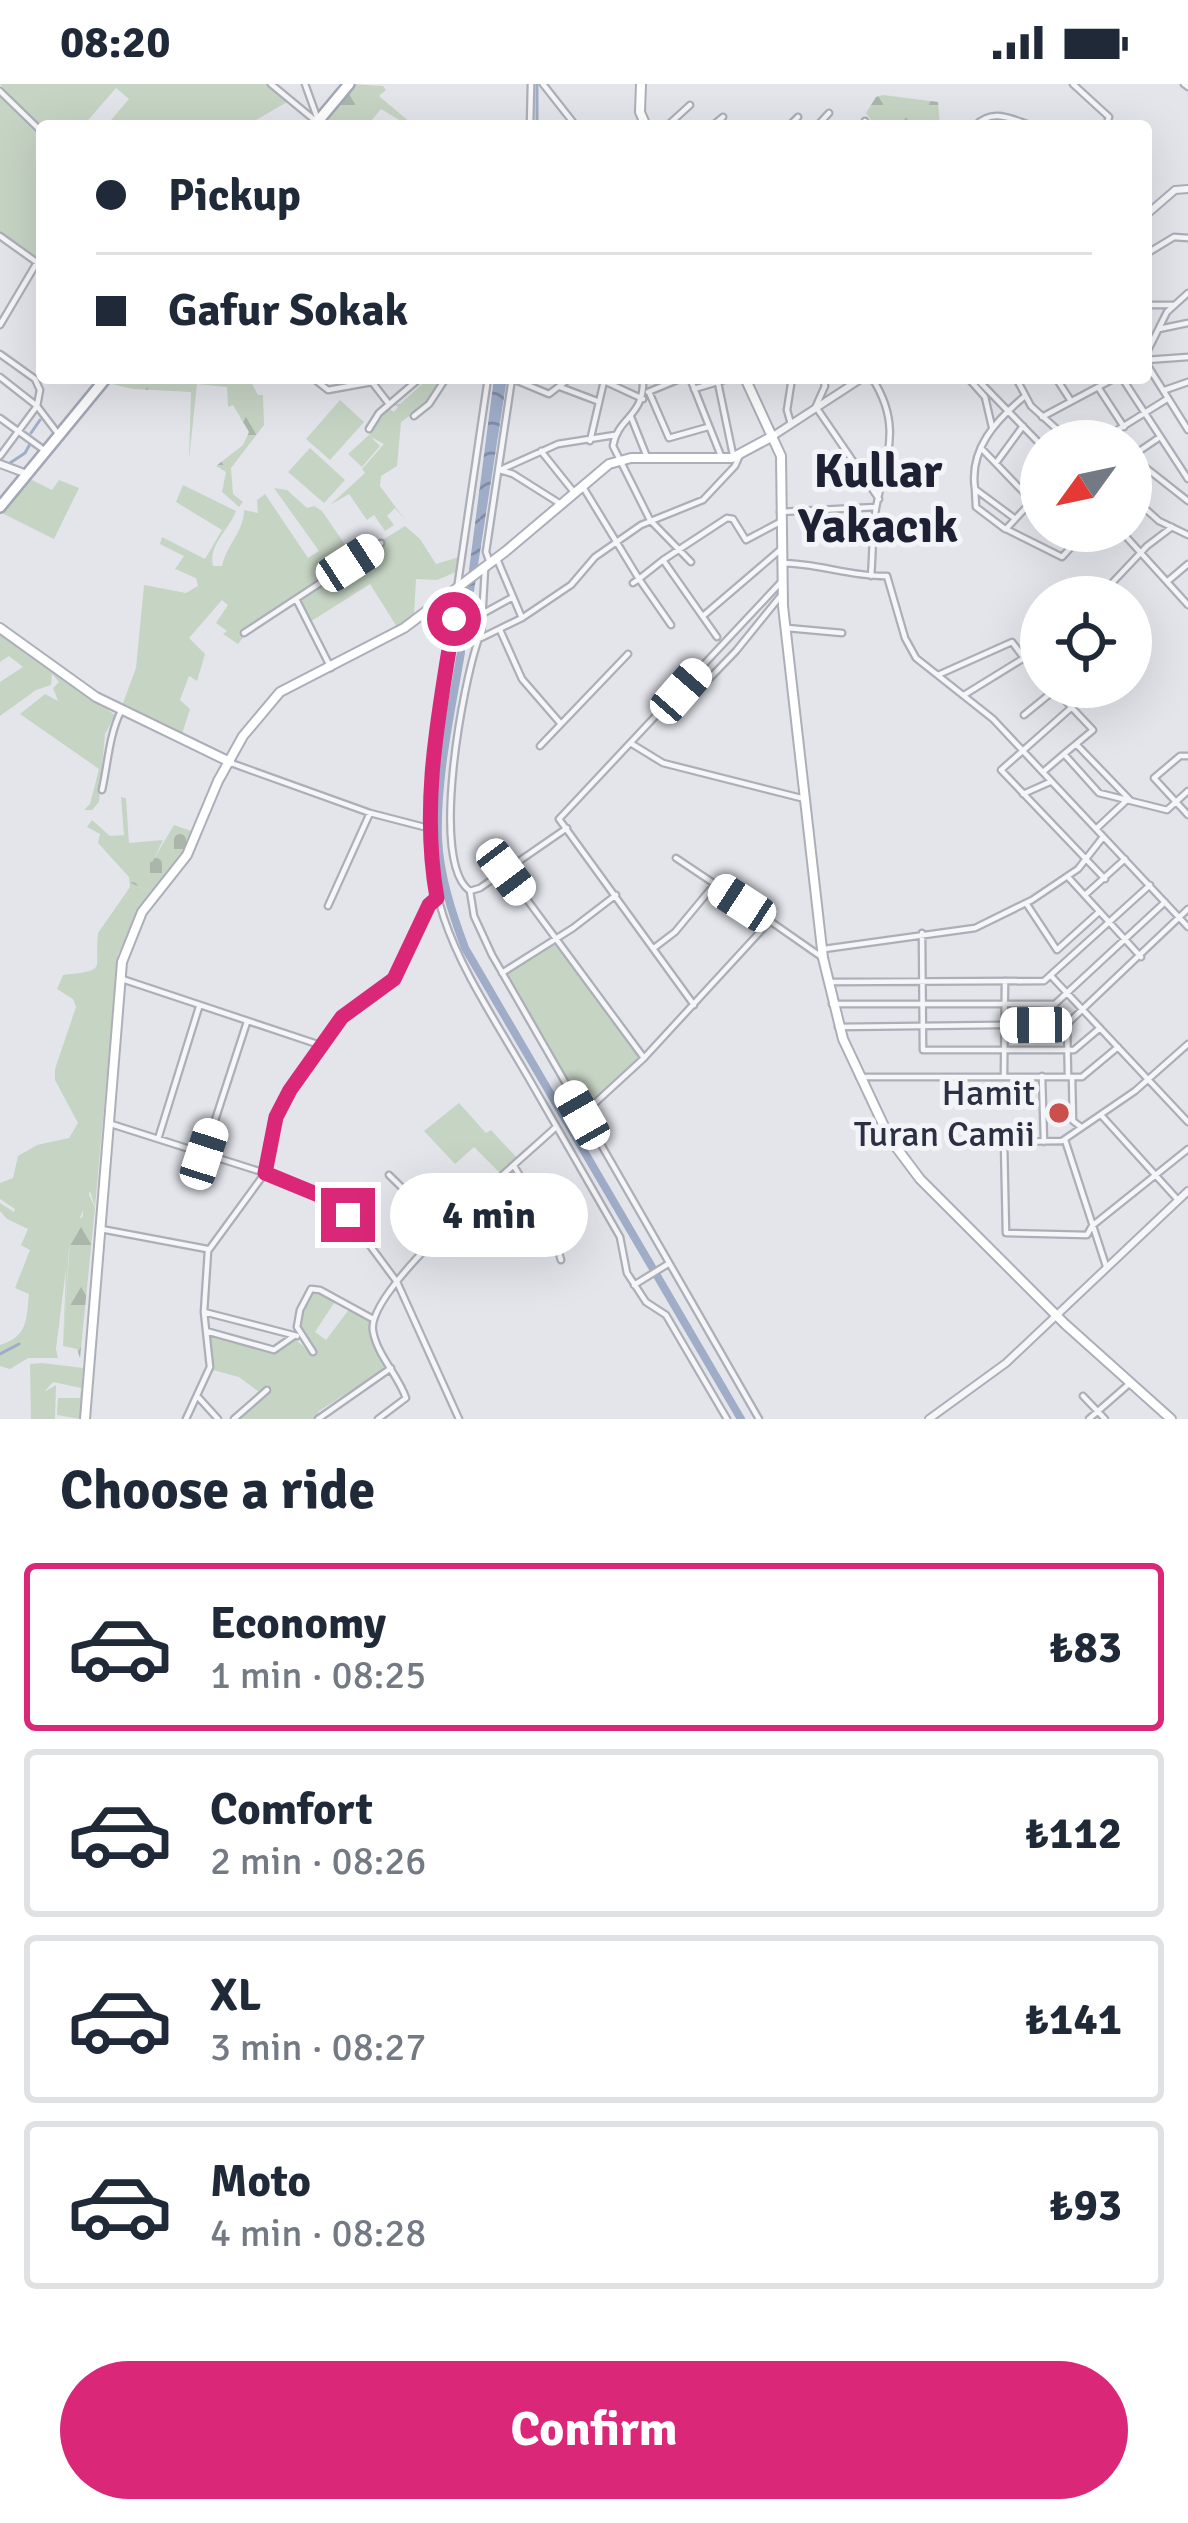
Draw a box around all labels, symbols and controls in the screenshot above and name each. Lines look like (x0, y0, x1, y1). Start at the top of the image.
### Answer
text: 08:20 (60, 15, 170, 70)
text: Pickup (168, 168, 301, 223)
text: Gafur Sokak (168, 283, 408, 338)
north arrow (1020, 420, 1152, 552)
map controls (1020, 420, 1152, 708)
district label: Kullar Yakacık (797, 442, 958, 556)
car (310, 528, 390, 598)
button: locate (1020, 576, 1152, 708)
route start (427, 592, 481, 646)
car (644, 652, 718, 730)
car (470, 832, 542, 912)
car (702, 868, 782, 938)
car (1000, 1006, 1072, 1044)
place label: Hamit Turan Camii (854, 1071, 1035, 1157)
car (548, 1075, 616, 1155)
marker: Hamit Turan Camii (1046, 1100, 1072, 1126)
car (176, 1114, 232, 1194)
callout: 4 min (390, 1173, 588, 1257)
route end (321, 1188, 375, 1242)
text: 4 min (442, 1191, 536, 1239)
text: Choose a ride (60, 1457, 375, 1524)
icon: car (66, 1593, 174, 1701)
text: Economy (210, 1596, 386, 1651)
text: ₺83 (1049, 1620, 1122, 1675)
text: 1 min · 08:25 (210, 1651, 426, 1699)
icon: car (66, 1779, 174, 1887)
text: Comfort (210, 1782, 373, 1837)
text: ₺112 (1025, 1806, 1122, 1861)
text: 2 min · 08:26 (210, 1837, 426, 1885)
icon: car (66, 1965, 174, 2073)
text: XL (210, 1968, 261, 2023)
text: ₺141 (1025, 1992, 1122, 2047)
text: 3 min · 08:27 (210, 2023, 426, 2071)
icon: car (66, 2151, 174, 2259)
text: Moto (210, 2154, 311, 2209)
text: ₺93 (1049, 2178, 1122, 2233)
text: 4 min · 08:28 (210, 2209, 426, 2257)
button: Confirm (60, 2361, 1128, 2499)

